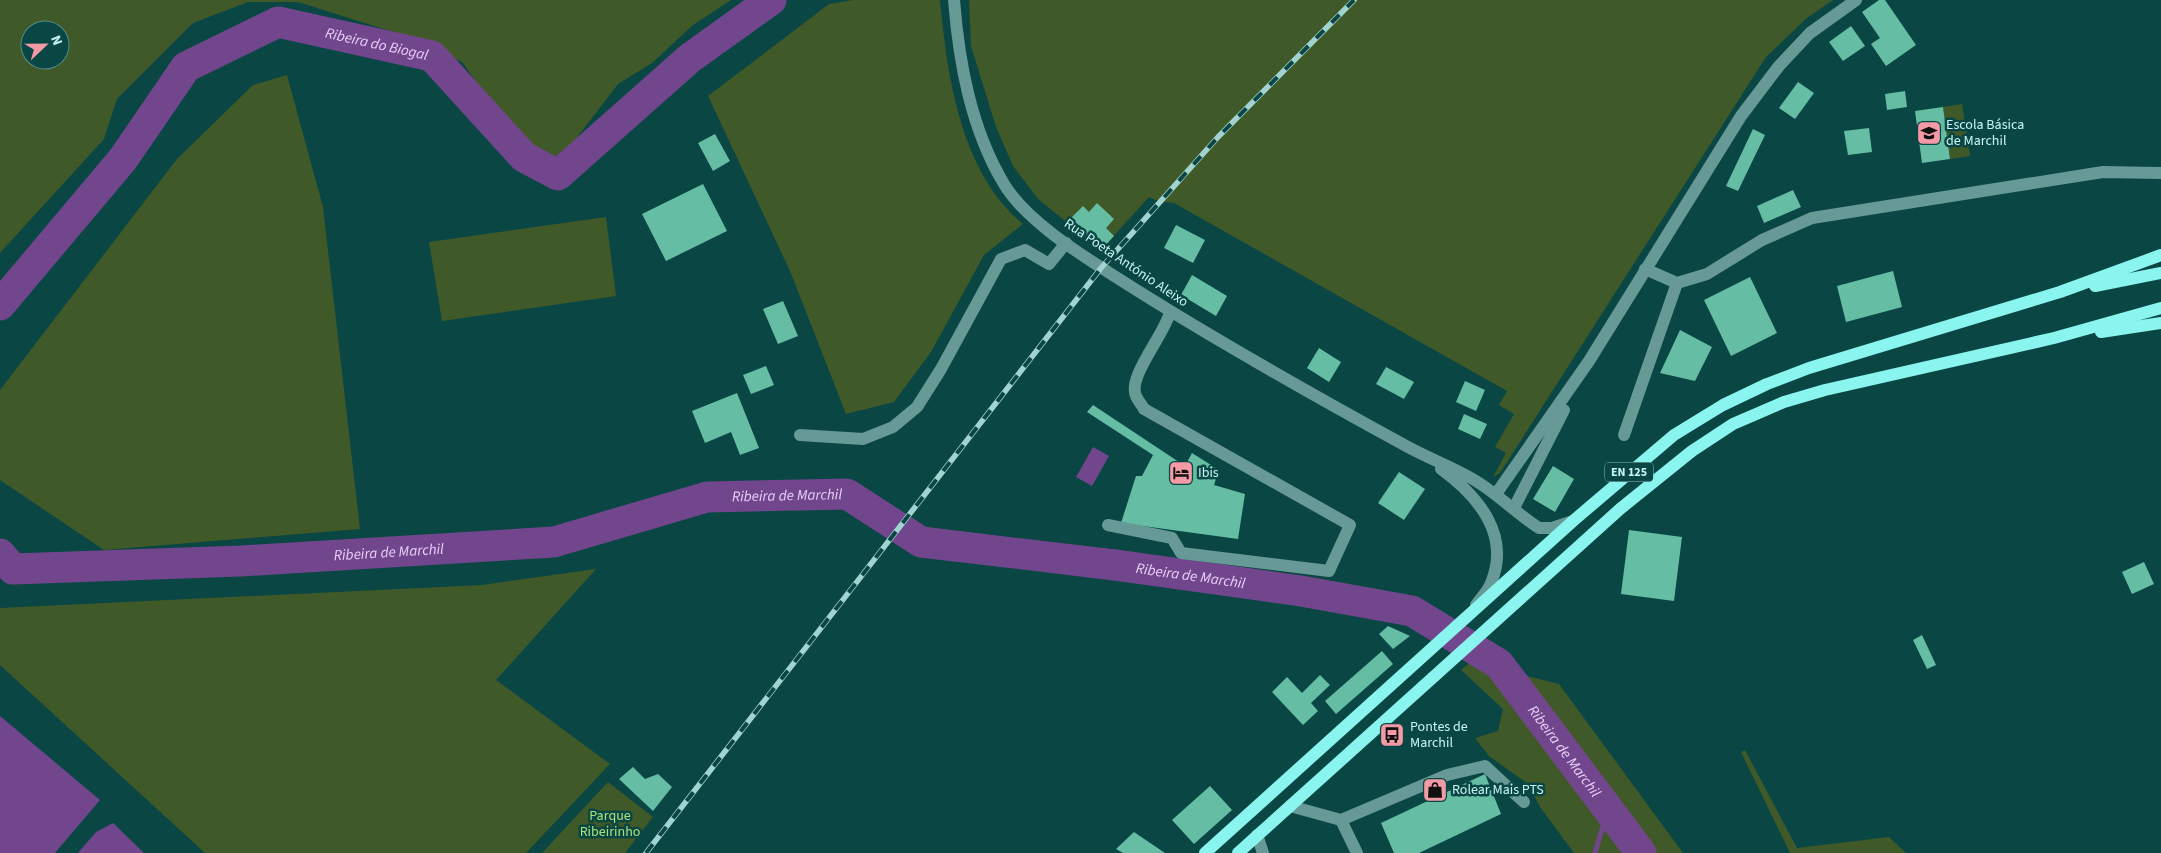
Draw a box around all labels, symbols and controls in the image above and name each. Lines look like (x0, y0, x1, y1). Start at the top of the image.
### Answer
north arrow (20, 20, 70, 70)
water label: Ribeira do Biogal (323, 22, 431, 65)
text: N (45, 32, 67, 49)
place label: Escola Básica de Marchil (1946, 115, 2024, 151)
school or university icon: Escola Básica de Marchil (1916, 120, 1942, 146)
street label: Rua Poeta António Aleixo (1060, 214, 1192, 312)
hotel icon: Ibis (1168, 460, 1194, 486)
road number: EN 125 (1605, 462, 1653, 482)
place label: Ibis (1198, 463, 1219, 483)
water label: Ribeira de Marchil (732, 484, 843, 507)
water label: Ribeira de Marchil (333, 538, 445, 566)
water label: Ribeira de Marchil (1135, 558, 1247, 594)
water label: Ribeira de Marchil (1523, 701, 1606, 802)
place label: Pontes de Marchil (1410, 717, 1468, 753)
bus stop icon: Pontes de Marchil (1379, 722, 1405, 748)
shop icon: Rolear Mais PTS (1422, 777, 1448, 803)
place label: Rolear Mais PTS (1452, 780, 1544, 800)
park label: Parque Ribeirinho (580, 806, 640, 842)

